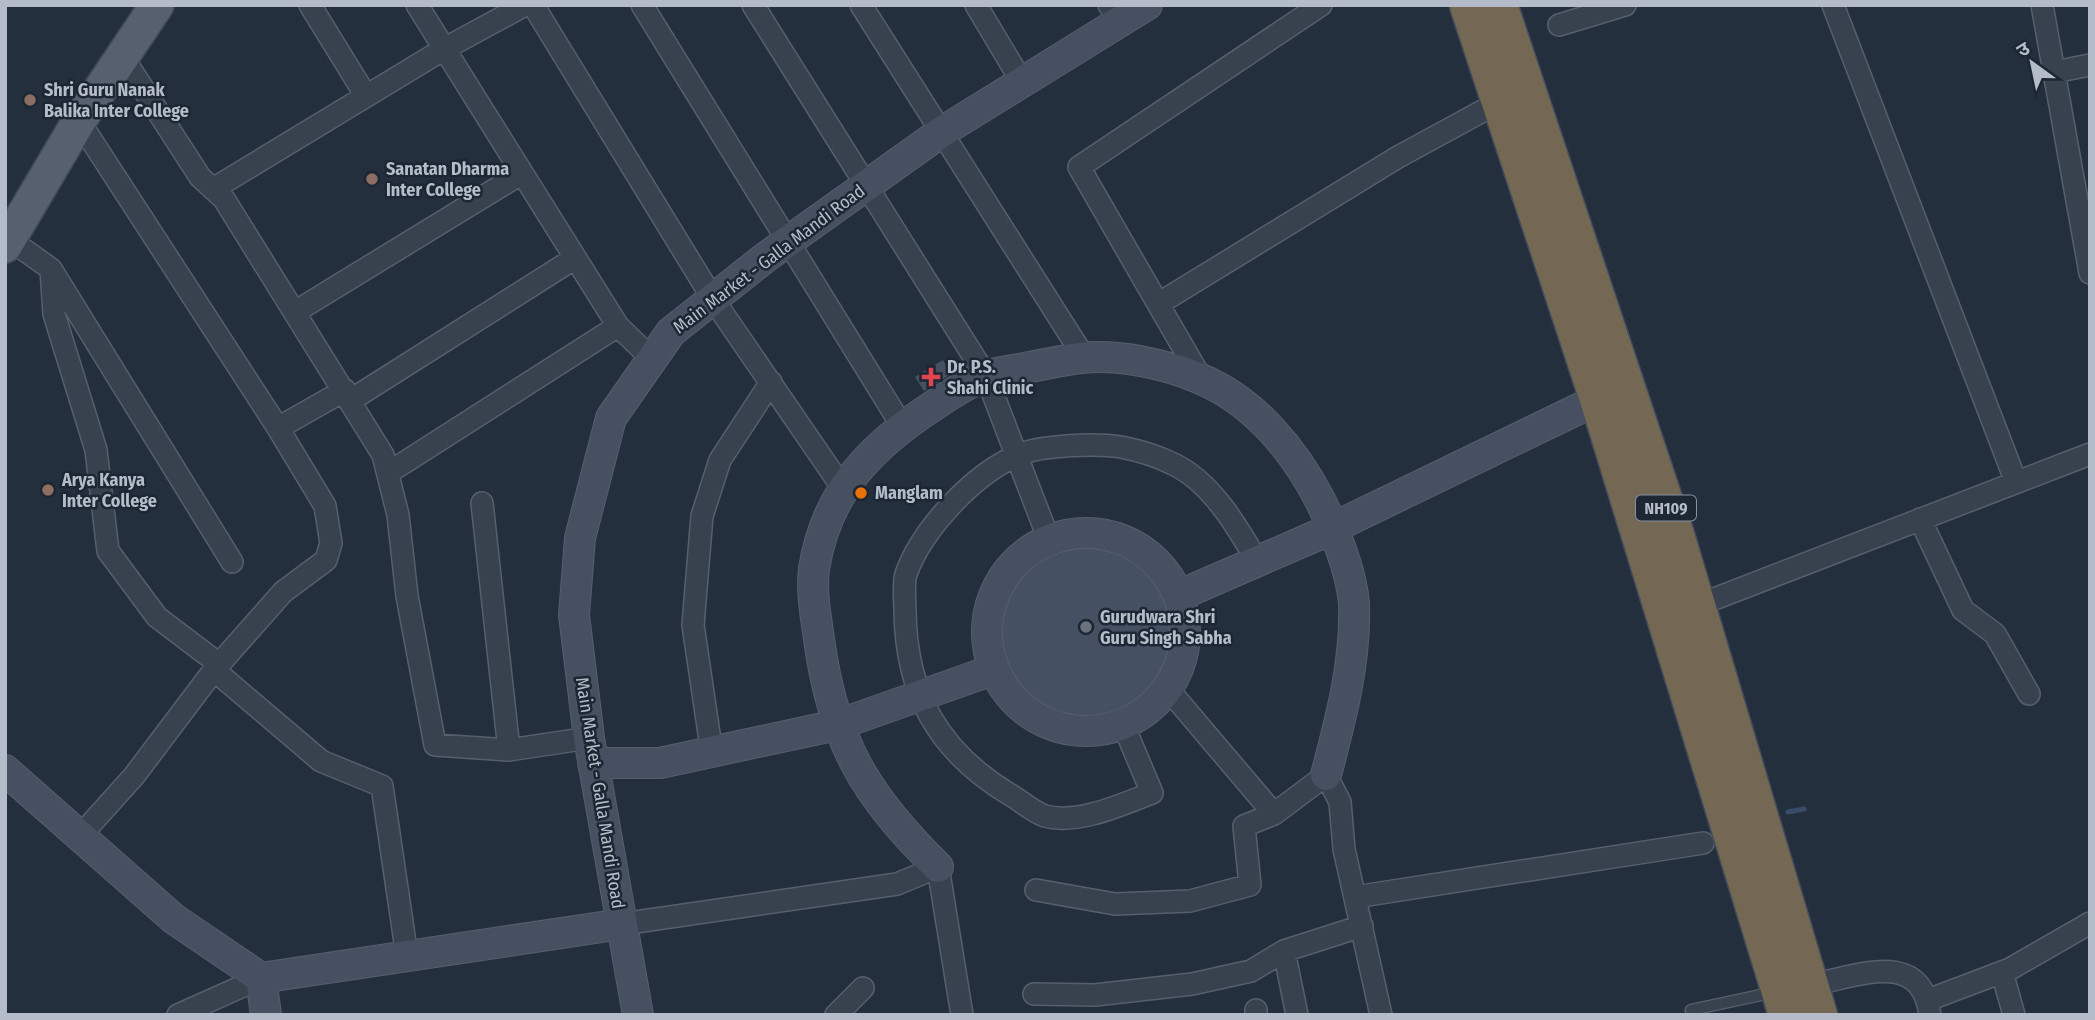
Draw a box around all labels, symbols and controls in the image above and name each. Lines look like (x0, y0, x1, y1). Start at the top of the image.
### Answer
north arrow (1997, 28, 2067, 98)
text: उ (2012, 36, 2035, 62)
place label: Shri Guru Nanak Balika Inter College (44, 79, 189, 122)
marker: Shri Guru Nanak Balika Inter College (22, 92, 38, 108)
place label: Sanatan Dharma Inter College (386, 158, 509, 201)
marker: Sanatan Dharma Inter College (364, 171, 380, 187)
street label: Main Market - Galla Mandi Road (669, 180, 869, 338)
place label: Dr. P.S. Shahi Clinic (947, 356, 1033, 399)
marker: Dr. P.S. Shahi Clinic (921, 367, 941, 387)
place label: Arya Kanya Inter College (61, 469, 157, 512)
marker: Arya Kanya Inter College (40, 482, 56, 498)
place label: Manglam (875, 482, 943, 504)
marker: Manglam (853, 485, 869, 501)
road number: NH109 (1636, 495, 1696, 520)
place label: Gurudwara Shri Guru Singh Sabha (1100, 606, 1232, 649)
marker: Gurudwara Shri Guru Singh Sabha (1078, 619, 1094, 635)
street label: Main Market - Galla Mandi Road (571, 676, 629, 910)

